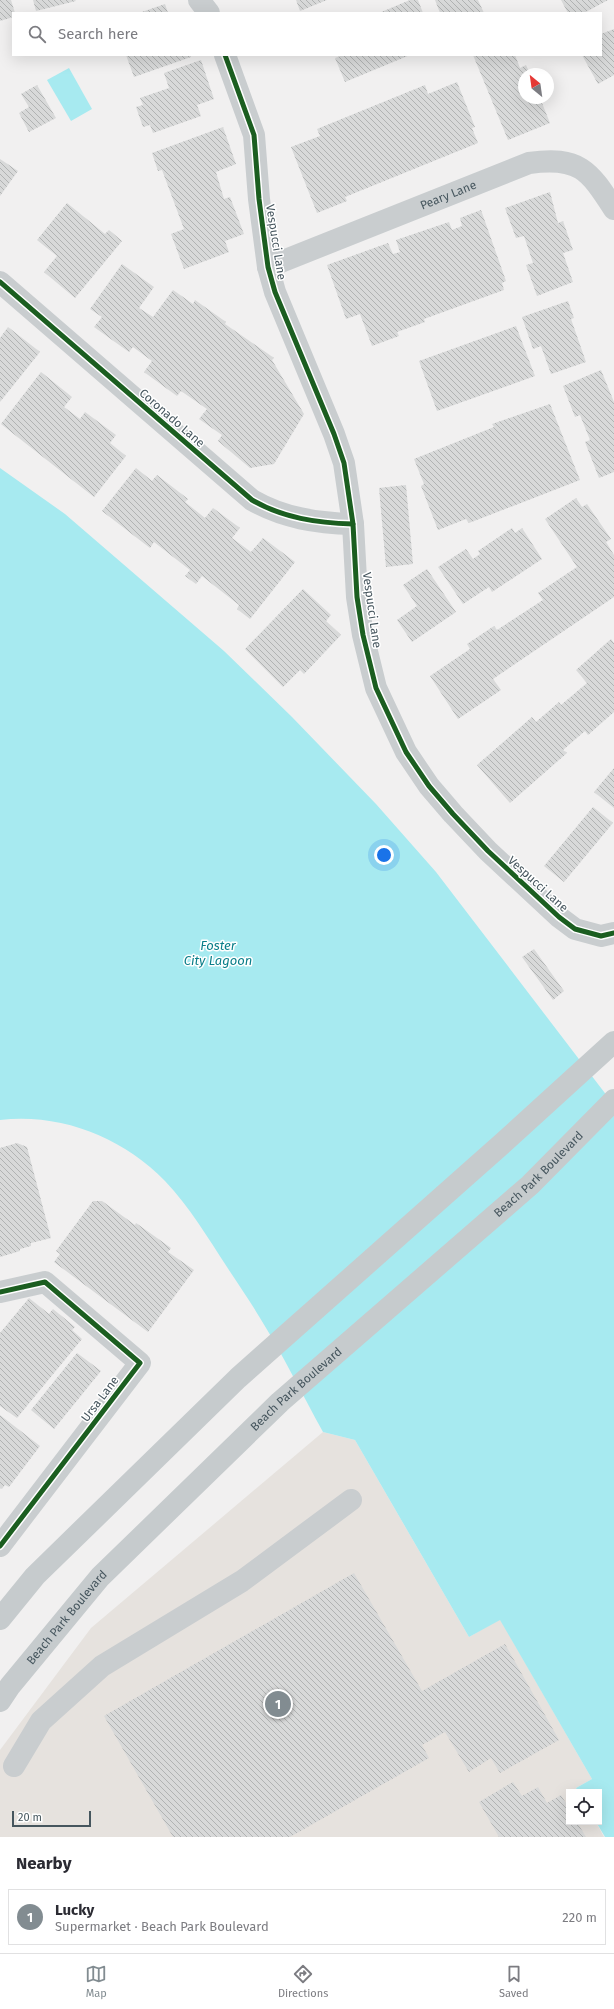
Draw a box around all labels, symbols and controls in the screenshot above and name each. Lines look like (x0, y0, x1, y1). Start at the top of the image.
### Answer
search box (12, 12, 602, 56)
icon: search (26, 23, 48, 45)
text: Search here (58, 25, 138, 43)
north arrow (518, 68, 554, 104)
street label: Peary Lane (418, 178, 478, 213)
street label: Vespucci Lane (263, 203, 289, 281)
street label: Coronado Lane (137, 386, 207, 450)
street label: Vespucci Lane (360, 571, 384, 649)
your location (374, 845, 394, 865)
street label: Vespucci Lane (505, 853, 571, 915)
water label: Foster City Lagoon (184, 938, 252, 968)
street label: Beach Park Boulevard (491, 1128, 586, 1220)
street label: Beach Park Boulevard (248, 1345, 345, 1434)
street label: Ursa Lane (78, 1373, 122, 1425)
street label: Beach Park Boulevard (24, 1567, 110, 1667)
pin: 1 (265, 1689, 291, 1719)
map controls (566, 1789, 602, 1825)
button: locate (566, 1789, 602, 1825)
scale bar (12, 1809, 91, 1828)
text: 20 m (18, 1811, 42, 1824)
text: Nearby (16, 1853, 71, 1874)
text: Lucky (55, 1901, 94, 1919)
text: 1 (27, 1910, 33, 1925)
text: 220 m (562, 1910, 597, 1925)
text: Supermarket · Beach Park Boulevard (55, 1919, 269, 1934)
tab: Map (85, 1963, 107, 2000)
tab: Directions (278, 1963, 328, 2000)
tab: Saved (499, 1963, 529, 2000)

